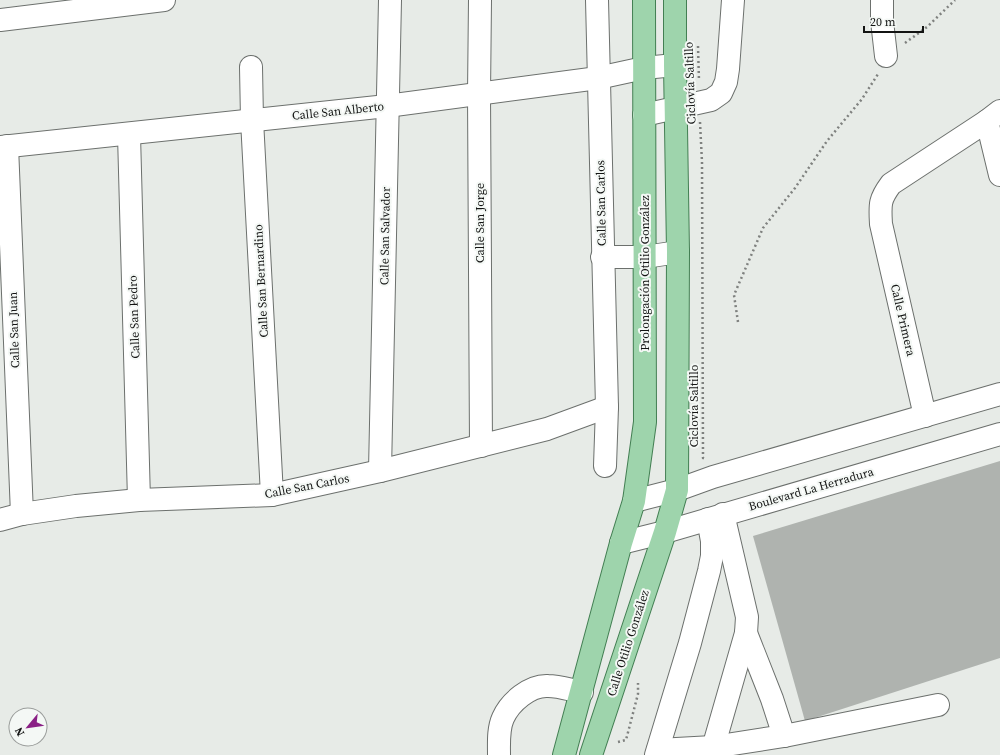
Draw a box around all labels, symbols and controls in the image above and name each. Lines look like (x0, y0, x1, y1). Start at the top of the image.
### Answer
scale bar (864, 8, 923, 34)
text: 20 m (870, 14, 896, 30)
street label: Ciclovía Saltillo (681, 41, 699, 125)
street label: Calle San Alberto (291, 98, 385, 124)
street label: Calle San Carlos (592, 160, 610, 246)
street label: Calle San Jorge (472, 183, 488, 263)
street label: Calle San Salvador (376, 187, 394, 285)
street label: Prolongación Otilio González (637, 195, 653, 351)
street label: Calle San Bernardino (250, 224, 272, 338)
street label: Calle San Pedro (125, 275, 143, 359)
street label: Calle Primera (887, 282, 919, 358)
street label: Calle San Juan (5, 292, 23, 368)
street label: Ciclovía Saltillo (686, 364, 702, 447)
street label: Boulevard La Herradura (747, 463, 876, 515)
street label: Calle San Carlos (263, 470, 351, 502)
street label: Calle Otilio González (603, 587, 653, 698)
north arrow (8, 707, 48, 747)
text: N (11, 724, 28, 739)

